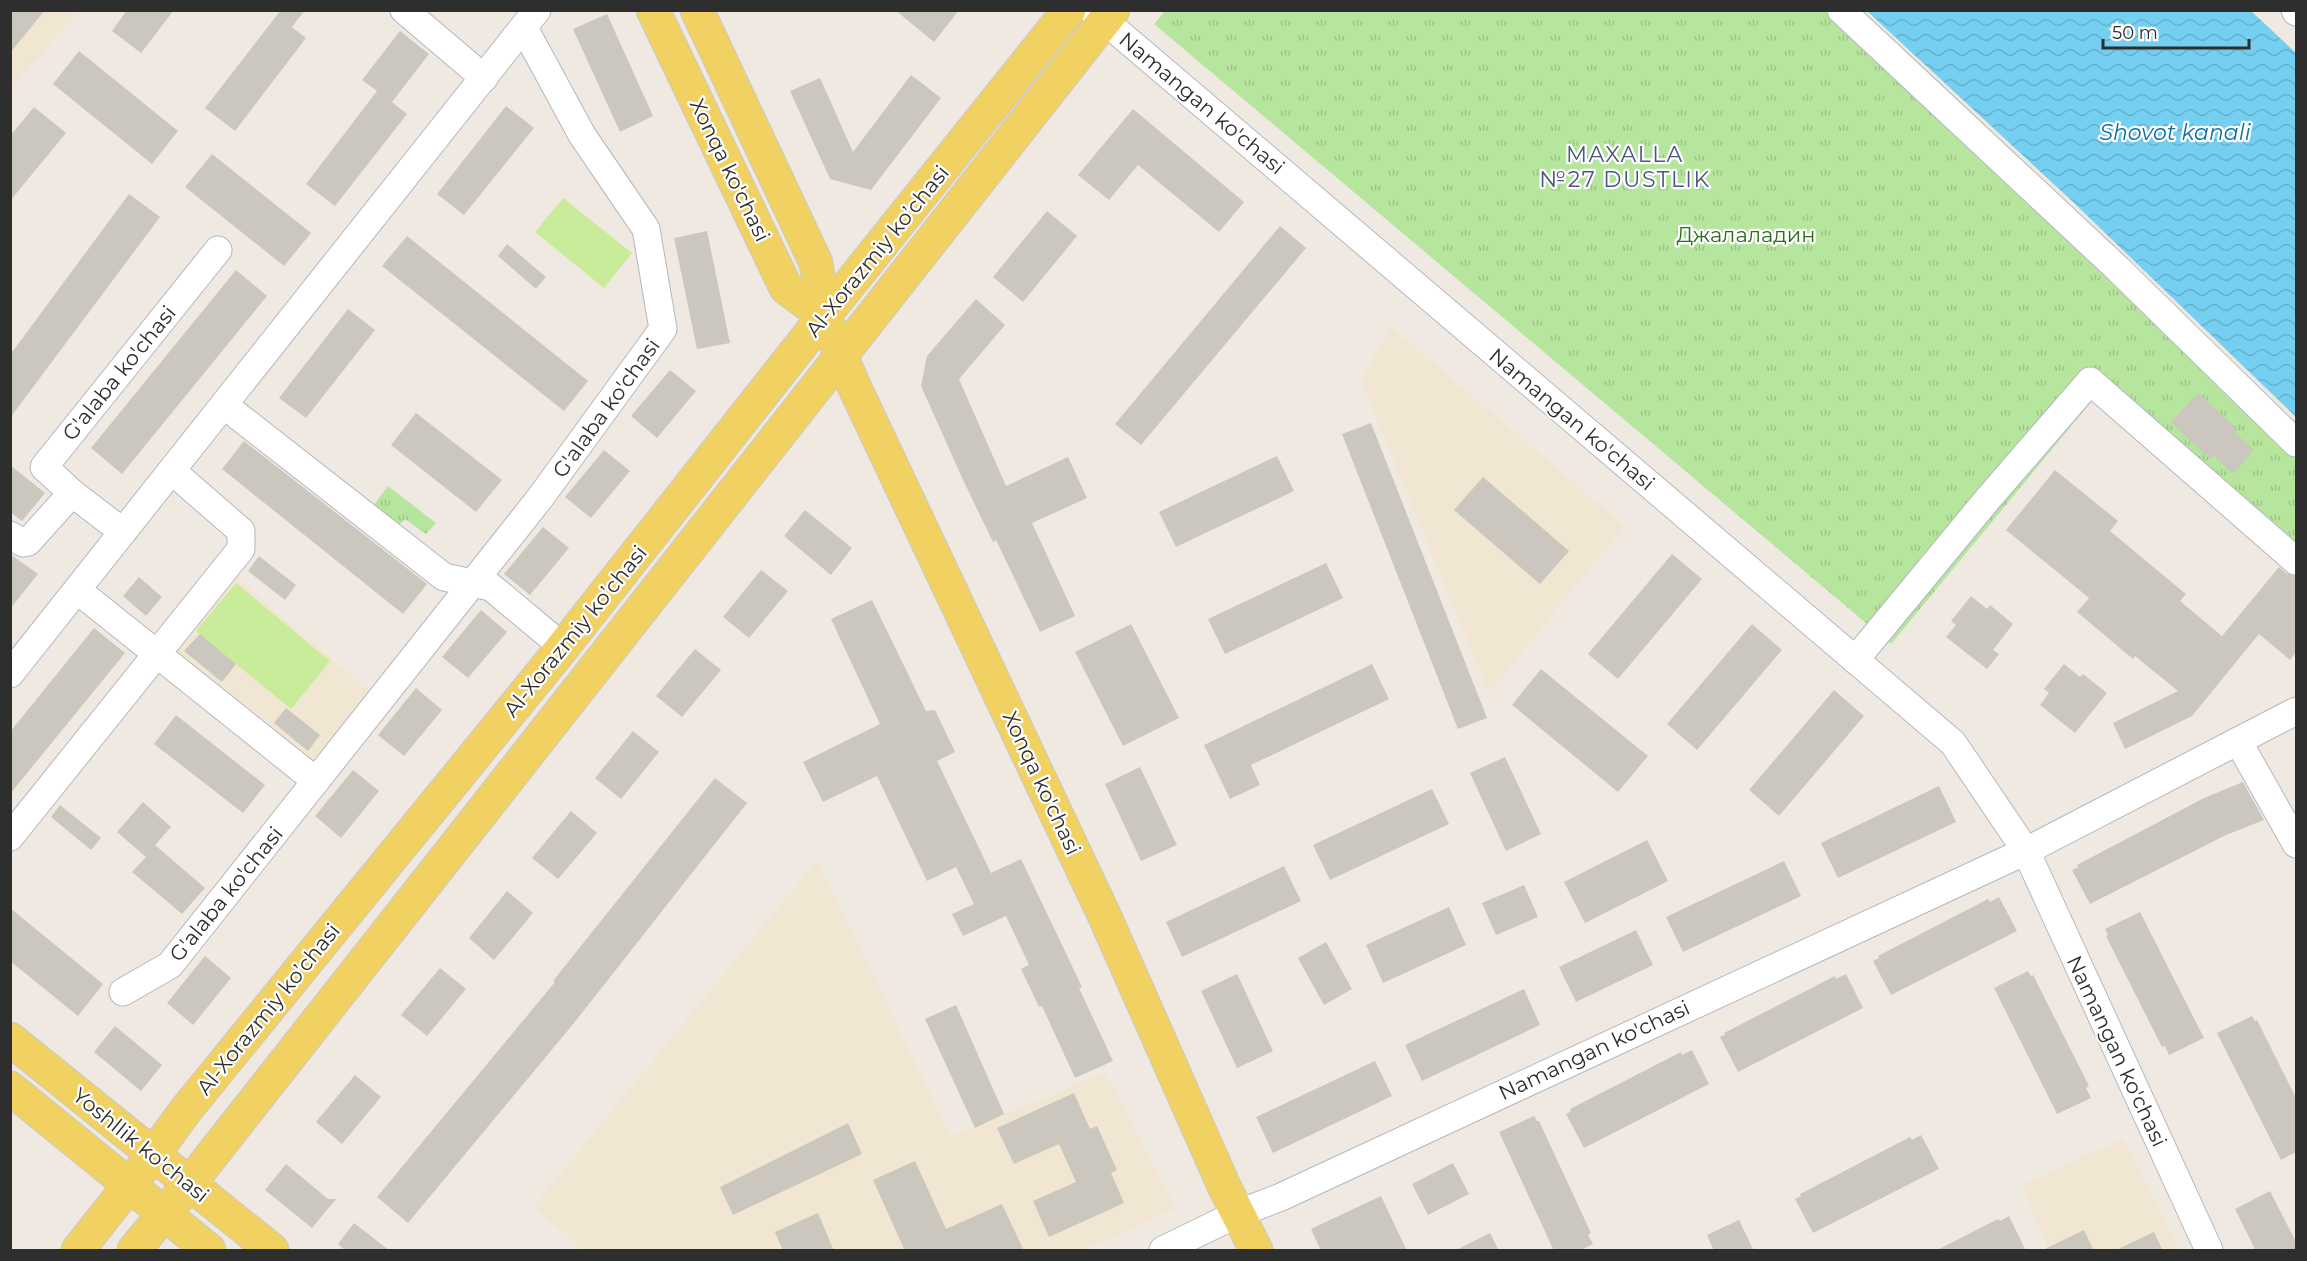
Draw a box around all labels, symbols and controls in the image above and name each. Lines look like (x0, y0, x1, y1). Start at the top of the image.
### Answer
scale bar (2103, 12, 2248, 50)
text: 50 m (2112, 22, 2158, 44)
street label: Namangan ko'chasi (1114, 27, 1290, 179)
street label: Xonqa ko'chasi (685, 95, 775, 245)
water label: Shovot kanali (2099, 119, 2251, 146)
district label: MAXALLA №27 DUSTLIK (1539, 141, 1711, 193)
street label: Al-Xorazmiy ko’chasi (800, 160, 954, 342)
park label: Джалаладин (1677, 222, 1815, 247)
street label: G'alaba ko'chasi (57, 301, 181, 445)
street label: G'alaba ko'chasi (547, 334, 665, 482)
street label: Namangan ko'chasi (1484, 343, 1660, 495)
street label: Al-Xorazmiy ko’chasi (498, 540, 652, 722)
street label: Xonqa ko'chasi (998, 707, 1086, 859)
street label: G'alaba ko'chasi (164, 822, 288, 966)
street label: Al-Xorazmiy ko’chasi (191, 918, 345, 1100)
street label: Namangan ko'chasi (2062, 952, 2172, 1150)
street label: Namangan ko'chasi (1495, 995, 1693, 1105)
street label: Yoshllik ko'chasi (68, 1083, 214, 1207)

